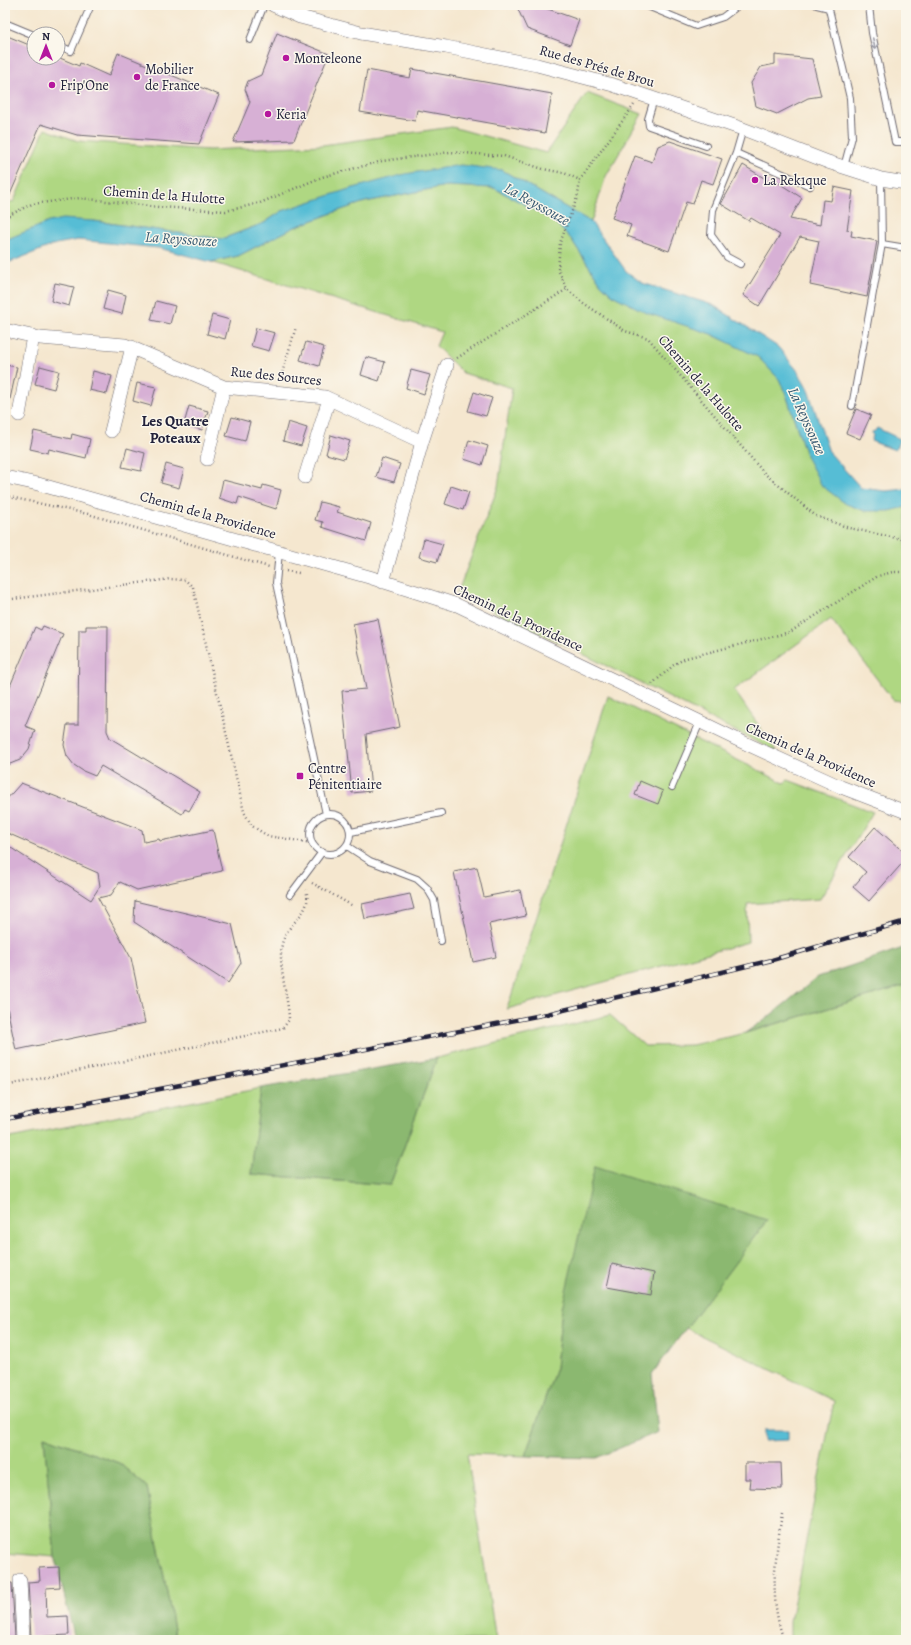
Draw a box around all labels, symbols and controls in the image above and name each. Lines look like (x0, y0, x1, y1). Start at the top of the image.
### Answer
north arrow (26, 26, 66, 66)
text: N (42, 29, 50, 44)
one-way arrow (871, 37, 879, 50)
street label: Rue des Prés de Brou (537, 40, 657, 92)
place label: Monteleone (294, 49, 362, 68)
marker: Monteleone (281, 53, 291, 63)
place label: Mobilier de France (145, 60, 200, 95)
marker: Mobilier de France (132, 72, 142, 82)
place label: Frip'One (60, 76, 109, 95)
marker: Frip'One (47, 80, 57, 90)
place label: Keria (276, 105, 307, 124)
marker: Keria (263, 109, 273, 119)
place label: La Rek1que (763, 171, 827, 190)
marker: La Rek1que (750, 175, 760, 185)
water label: La Reyssouze (501, 178, 574, 230)
street label: Chemin de la Hulotte (103, 181, 225, 209)
water label: La Reyssouze (144, 227, 218, 252)
street label: Chemin de la Hulotte (654, 331, 748, 435)
street label: Rue des Sources (230, 362, 322, 390)
water label: La Reyssouze (783, 384, 831, 458)
district label: Les Quatre Poteaux (141, 411, 209, 448)
street label: Chemin de la Providence (138, 486, 278, 544)
street label: Chemin de la Providence (450, 580, 586, 656)
street label: Chemin de la Providence (743, 718, 879, 792)
place label: Centre Pénitentiaire (308, 759, 382, 794)
marker: Centre Pénitentiaire (295, 771, 305, 781)

